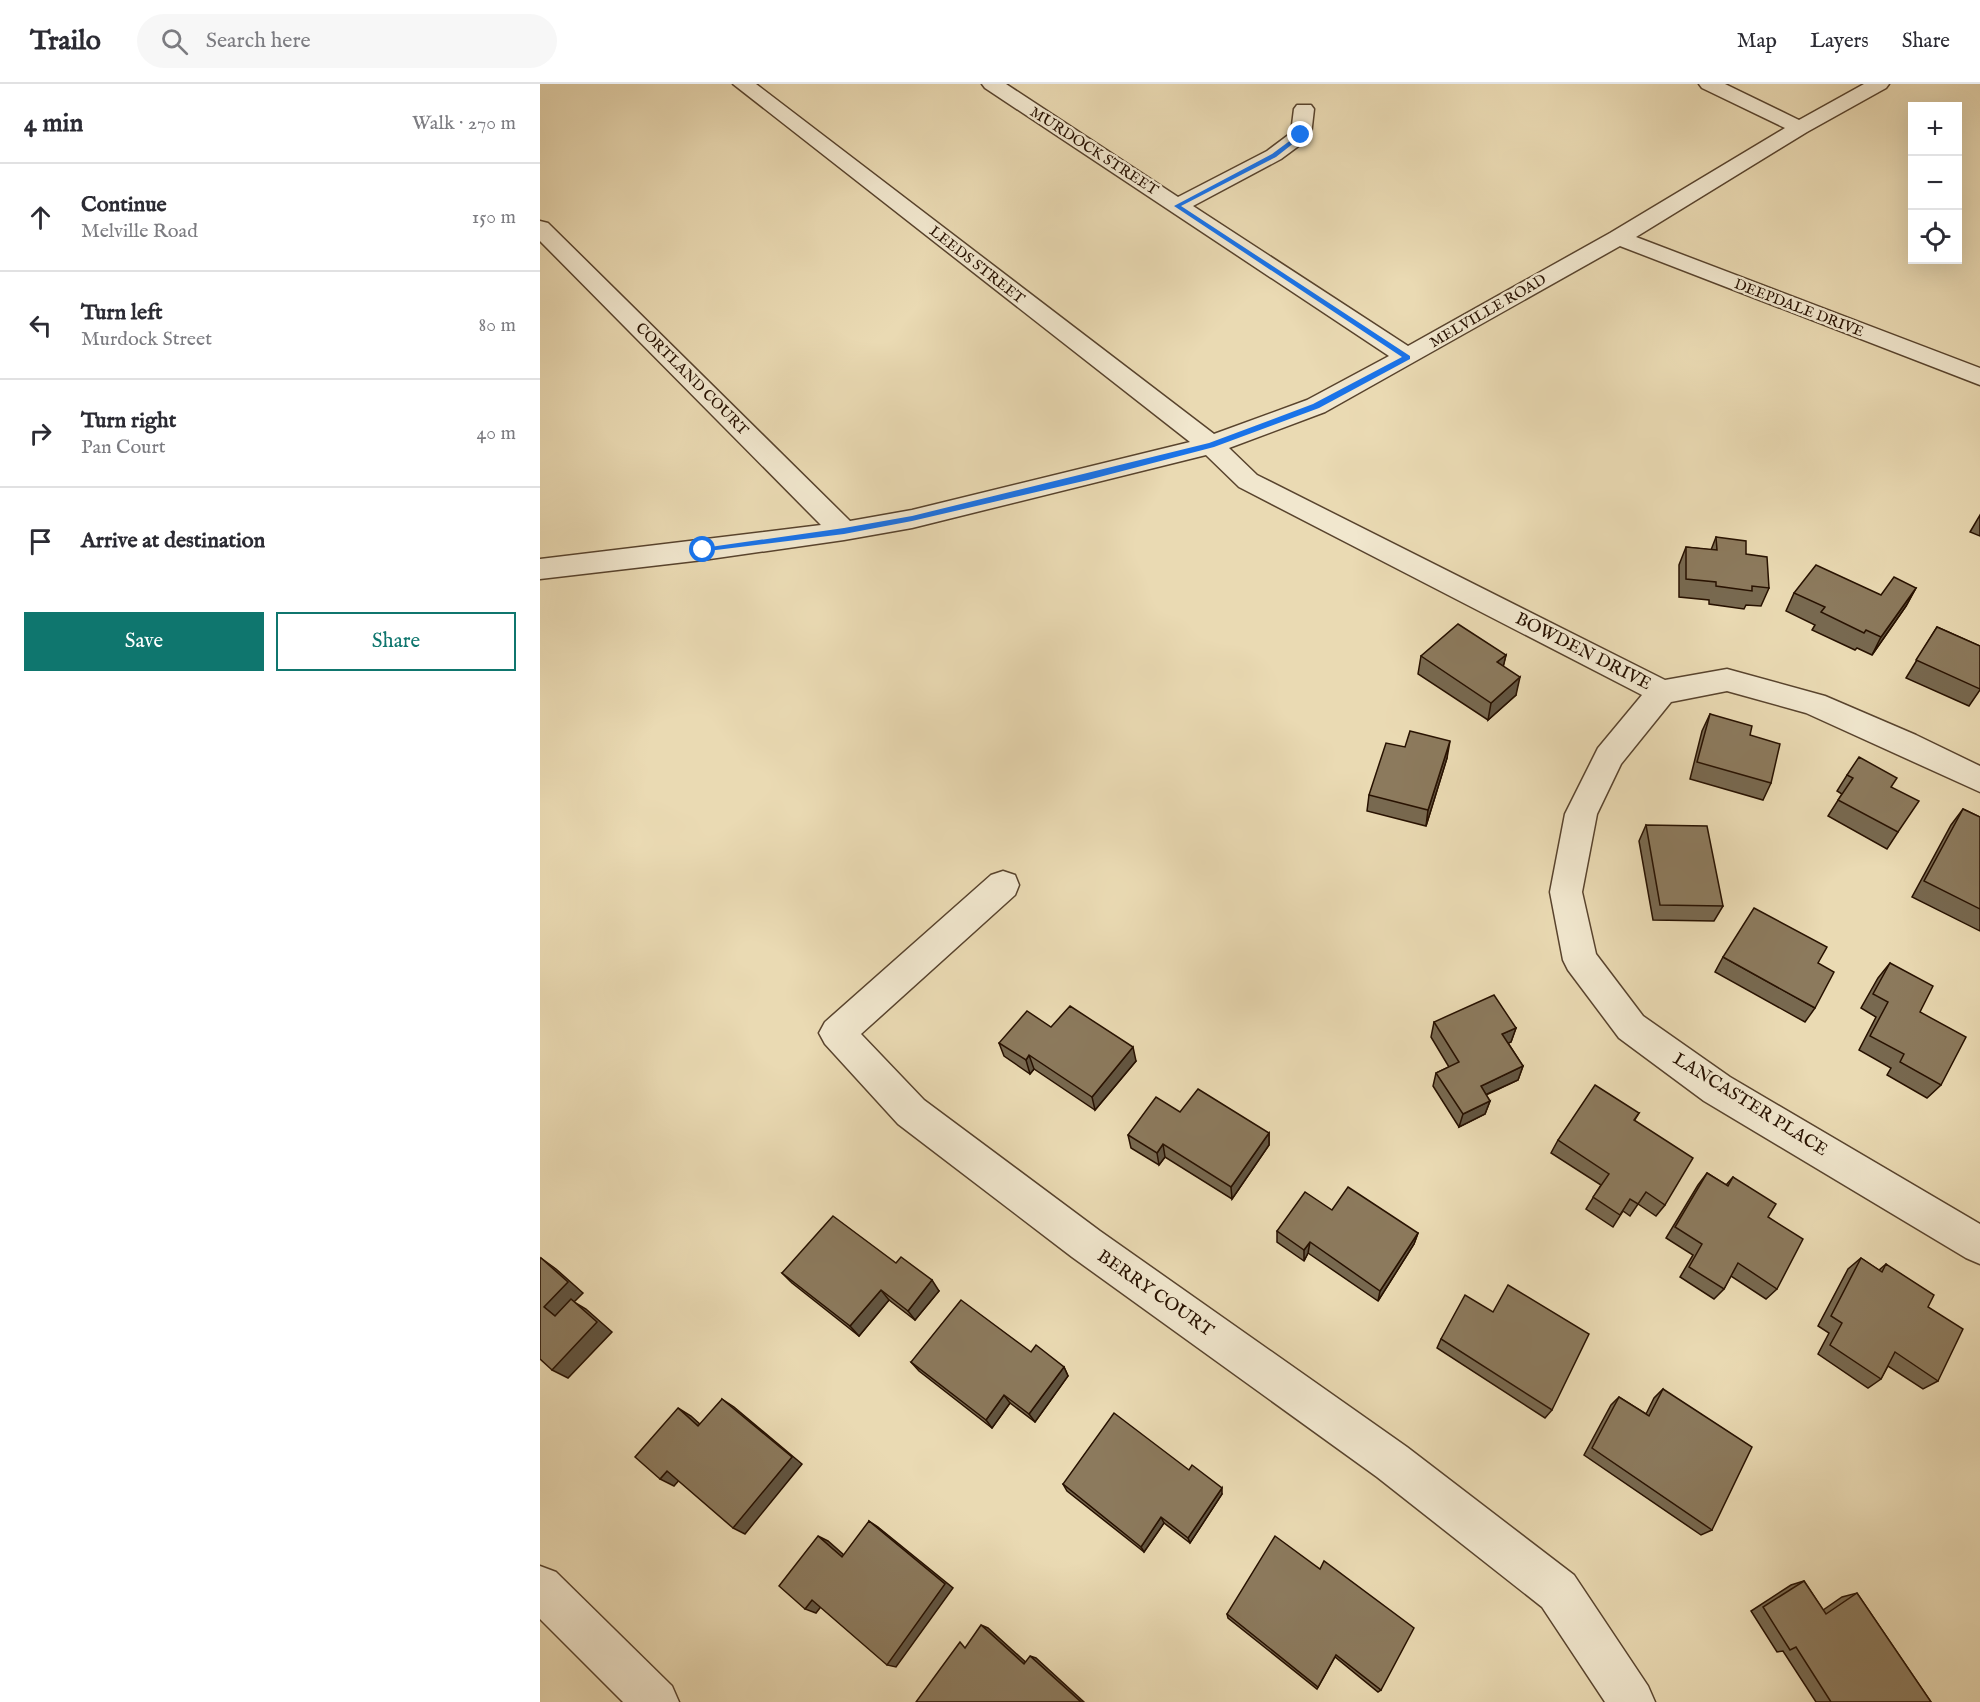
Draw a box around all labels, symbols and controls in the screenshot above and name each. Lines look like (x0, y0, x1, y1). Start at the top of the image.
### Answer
search box (137, 14, 557, 68)
text: Trailo (30, 24, 101, 59)
icon: search (158, 25, 191, 58)
text: Search here (206, 27, 311, 55)
text: Map (1737, 28, 1777, 55)
text: Layers (1810, 28, 1869, 55)
text: Share (1902, 28, 1950, 55)
street label: MURDOCK STREET (1026, 102, 1162, 200)
map controls (1908, 102, 1962, 264)
button: + (1908, 102, 1962, 156)
text: 4 min (24, 107, 83, 140)
text: Walk · 270 m (412, 111, 516, 136)
route end (1287, 121, 1313, 147)
button: − (1908, 156, 1962, 210)
text: Continue (81, 191, 167, 219)
icon: ahead (24, 201, 57, 234)
text: 150 m (472, 205, 516, 230)
button: locate (1908, 210, 1962, 264)
text: Melville Road (81, 219, 198, 244)
street label: LEEDS STREET (925, 222, 1029, 308)
street label: MELVILLE ROAD (1426, 270, 1550, 352)
street label: DEEPDALE DRIVE (1731, 275, 1867, 341)
text: Turn left (81, 299, 163, 327)
icon: left (24, 309, 57, 342)
text: 80 m (479, 313, 516, 338)
street label: CORTLAND COURT (632, 319, 752, 439)
text: Murdock Street (81, 327, 212, 352)
text: Turn right (81, 407, 176, 435)
icon: right (24, 417, 57, 450)
text: 40 m (477, 421, 516, 446)
text: Pan Court (81, 435, 166, 460)
icon: arrive (24, 525, 57, 558)
text: Arrive at destination (81, 527, 265, 555)
route start (689, 536, 715, 562)
street label: BOWDEN DRIVE (1511, 608, 1655, 696)
button: Save (24, 612, 264, 671)
button: Share (276, 612, 516, 671)
street label: LANCASTER PLACE (1668, 1048, 1832, 1162)
street label: BERRY COURT (1092, 1245, 1218, 1343)

